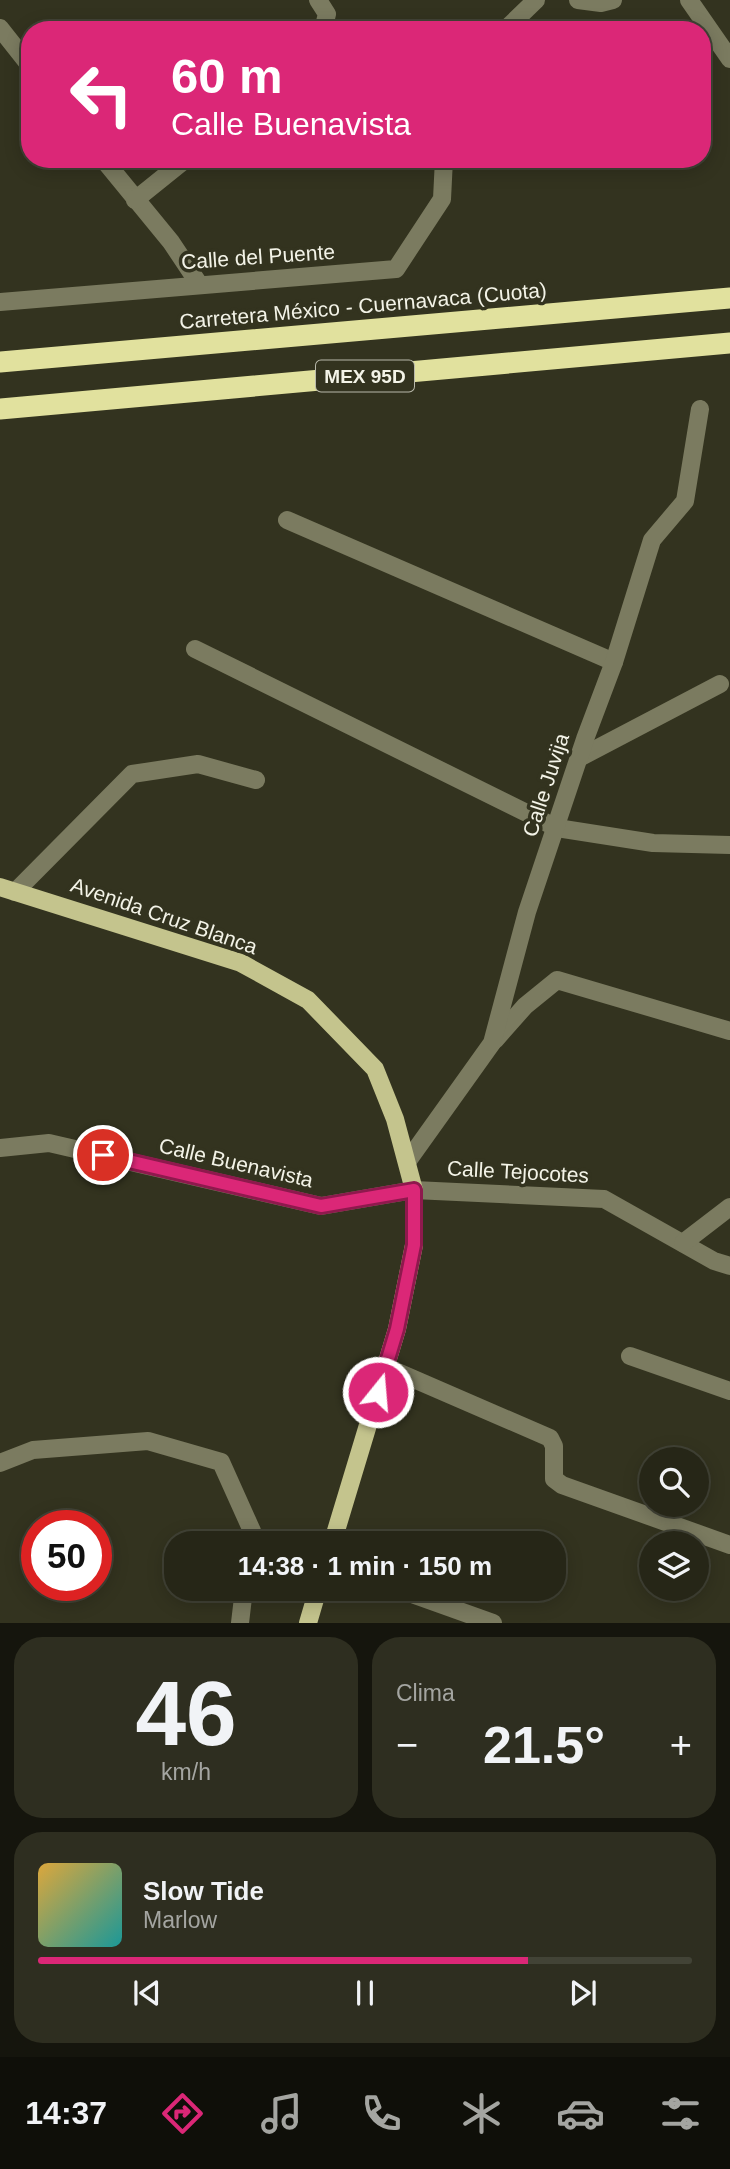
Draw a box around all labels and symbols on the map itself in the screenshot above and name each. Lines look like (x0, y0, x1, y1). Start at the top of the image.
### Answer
street label: Calle del Puente (180, 240, 336, 273)
street label: Carretera México - Cuernavaca (Cuota) (178, 278, 548, 333)
road number: MEX 95D (316, 360, 414, 392)
street label: Calle Juvija (518, 730, 573, 839)
street label: Avenida Cruz Blanca (68, 873, 261, 958)
pin (73, 1125, 133, 1185)
street label: Calle Buenavista (157, 1134, 316, 1192)
street label: Calle Tejocotes (447, 1156, 590, 1187)
position arrow (341, 1355, 415, 1429)
speed limit sign: 50 (21, 1510, 112, 1601)

